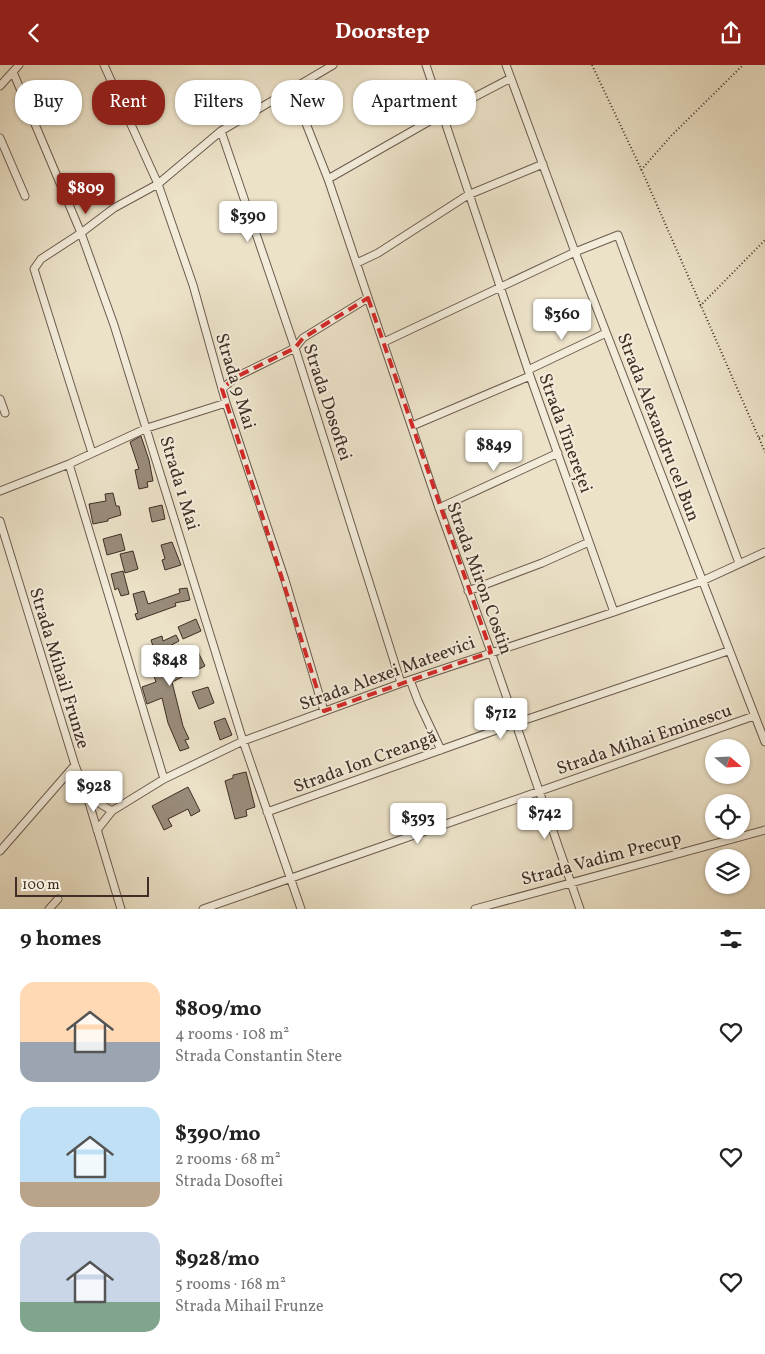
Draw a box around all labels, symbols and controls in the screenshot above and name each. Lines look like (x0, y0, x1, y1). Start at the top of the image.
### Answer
text: Doorstep (335, 17, 430, 48)
icon: back (20, 19, 48, 47)
icon: share (717, 19, 745, 47)
chip: Buy (15, 80, 82, 125)
chip: Rent (92, 80, 165, 125)
chip: Filters (175, 80, 261, 125)
chip: New (271, 80, 343, 125)
chip: Apartment (353, 80, 476, 125)
pin: $809 (56, 173, 116, 215)
text: $809 (68, 178, 104, 200)
pin: $390 (218, 201, 278, 243)
text: $390 (230, 206, 266, 228)
pin: $360 (532, 299, 592, 341)
text: $360 (544, 304, 580, 326)
street label: Strada 9 Mai (208, 330, 261, 433)
street label: Strada Alexandru cel Bun (610, 330, 705, 526)
street label: Strada Dosoftei (296, 341, 357, 464)
street label: Strada Tinereței (531, 370, 598, 497)
pin: $849 (464, 429, 524, 472)
street label: Strada 1 Mai (152, 433, 205, 534)
text: $849 (476, 435, 512, 457)
street label: Strada Miron Costin (439, 499, 518, 658)
street label: Strada Mihail Frunze (22, 585, 95, 752)
street label: Strada Alexei Mateevici (296, 631, 479, 718)
pin: $848 (140, 645, 200, 687)
text: $848 (152, 650, 188, 672)
pin: $712 (471, 697, 531, 740)
street label: Strada Mihai Eminescu (554, 699, 735, 782)
text: $712 (485, 703, 517, 725)
street label: Strada Ion Creangă (290, 725, 441, 800)
north arrow (705, 739, 750, 784)
map controls (705, 739, 750, 894)
pin: $928 (64, 771, 124, 813)
text: $928 (77, 776, 111, 798)
button: locate (705, 794, 750, 839)
pin: $742 (515, 797, 575, 840)
pin: $393 (388, 803, 448, 845)
text: $742 (528, 803, 562, 825)
text: $393 (401, 808, 435, 830)
street label: Strada Vadim Precup (519, 826, 684, 893)
button: layers (705, 849, 750, 894)
scale bar (15, 874, 149, 897)
text: 100 m (22, 876, 60, 895)
text: 9 homes (20, 925, 101, 954)
icon: filters (717, 925, 745, 953)
text: $809/mo (175, 995, 262, 1024)
icon: home (60, 1002, 120, 1062)
icon: heart (717, 1018, 745, 1046)
text: 4 rooms · 108 m² (175, 1024, 289, 1046)
text: Strada Constantin Stere (175, 1046, 342, 1068)
text: $390/mo (175, 1120, 261, 1149)
icon: home (60, 1127, 120, 1187)
icon: heart (717, 1143, 745, 1171)
text: 2 rooms · 68 m² (175, 1149, 281, 1171)
text: Strada Dosoftei (175, 1171, 283, 1193)
text: $928/mo (175, 1245, 259, 1274)
icon: home (60, 1252, 120, 1312)
icon: heart (717, 1268, 745, 1296)
text: 5 rooms · 168 m² (175, 1274, 286, 1296)
text: Strada Mihail Frunze (175, 1296, 324, 1318)

